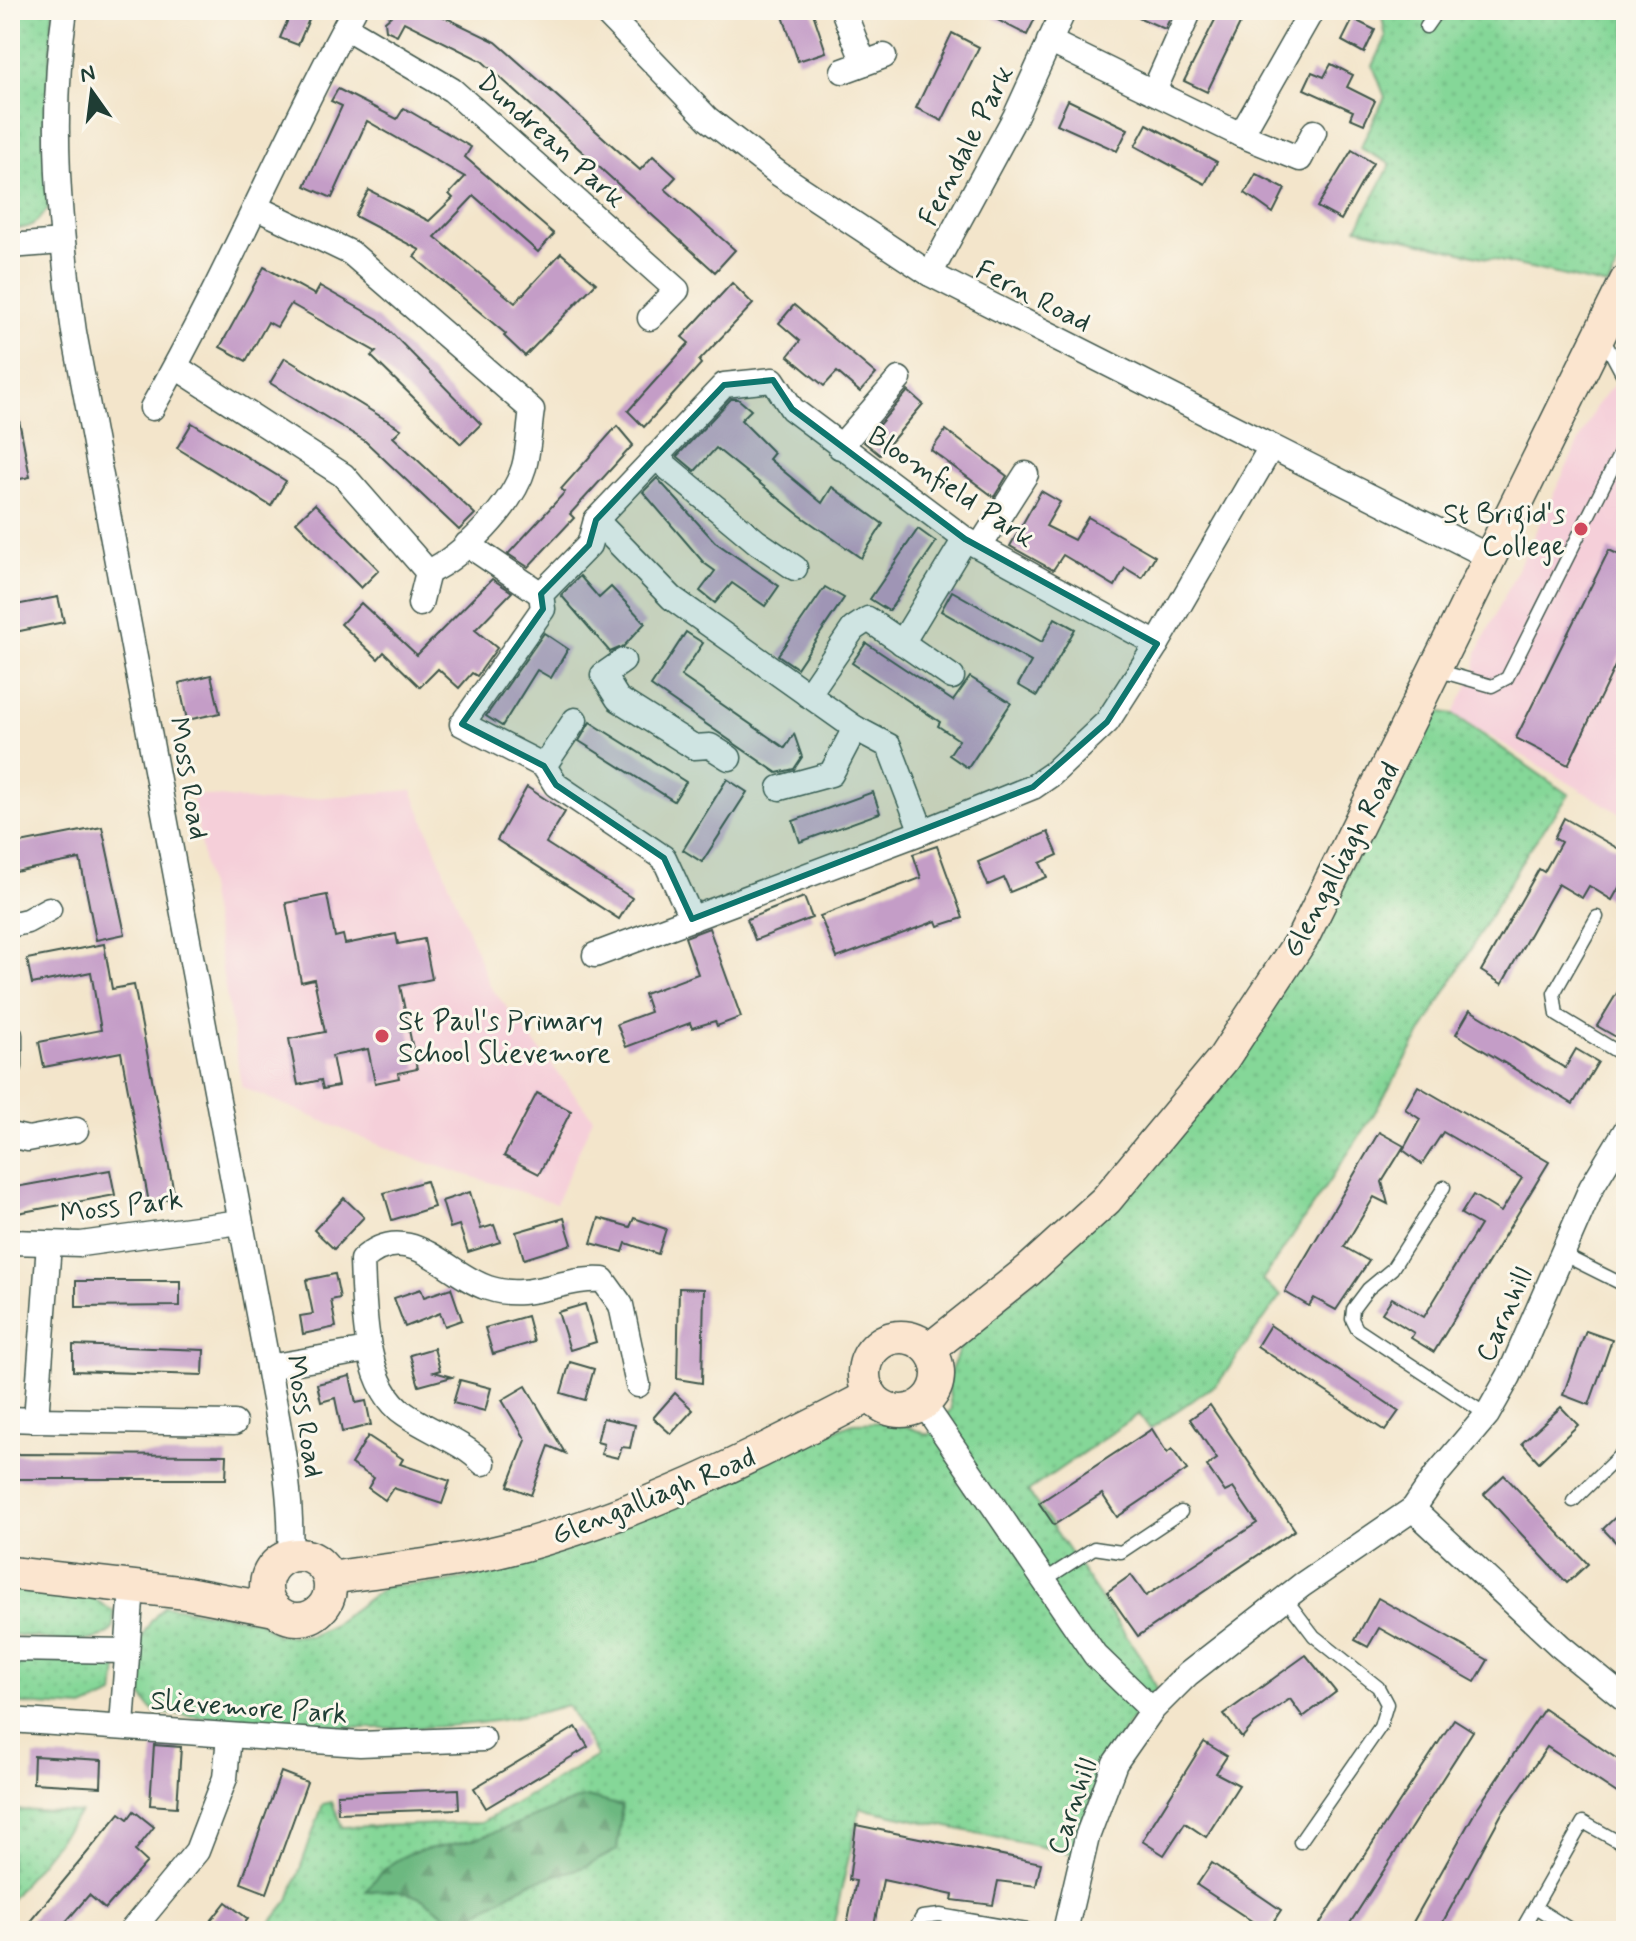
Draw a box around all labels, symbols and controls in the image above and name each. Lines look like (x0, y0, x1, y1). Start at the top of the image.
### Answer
north arrow (52, 52, 132, 132)
text: N (77, 59, 98, 90)
street label: Ferndale Park (911, 59, 1024, 233)
street label: Dundrean Park (468, 64, 633, 218)
street label: Fern Road (969, 252, 1097, 342)
street label: Bloomfield Park (860, 418, 1042, 558)
place label: St Brigid's College (1443, 497, 1565, 566)
marker: St Brigid's College (1572, 520, 1590, 538)
street label: Moss Road (159, 714, 216, 843)
street label: Glengalliagh Road (1275, 756, 1409, 964)
place label: St Paul's Primary School Slievemore (398, 1004, 611, 1073)
marker: St Paul's Primary School Slievemore (373, 1027, 391, 1045)
street label: Moss Park (58, 1182, 185, 1233)
street label: Carnhill (1468, 1262, 1543, 1368)
street label: Moss Road (276, 1352, 331, 1480)
street label: Glengalliagh Road (547, 1440, 761, 1555)
street label: Slievemore Park (149, 1683, 349, 1734)
street label: Carnhill (1040, 1754, 1107, 1860)

